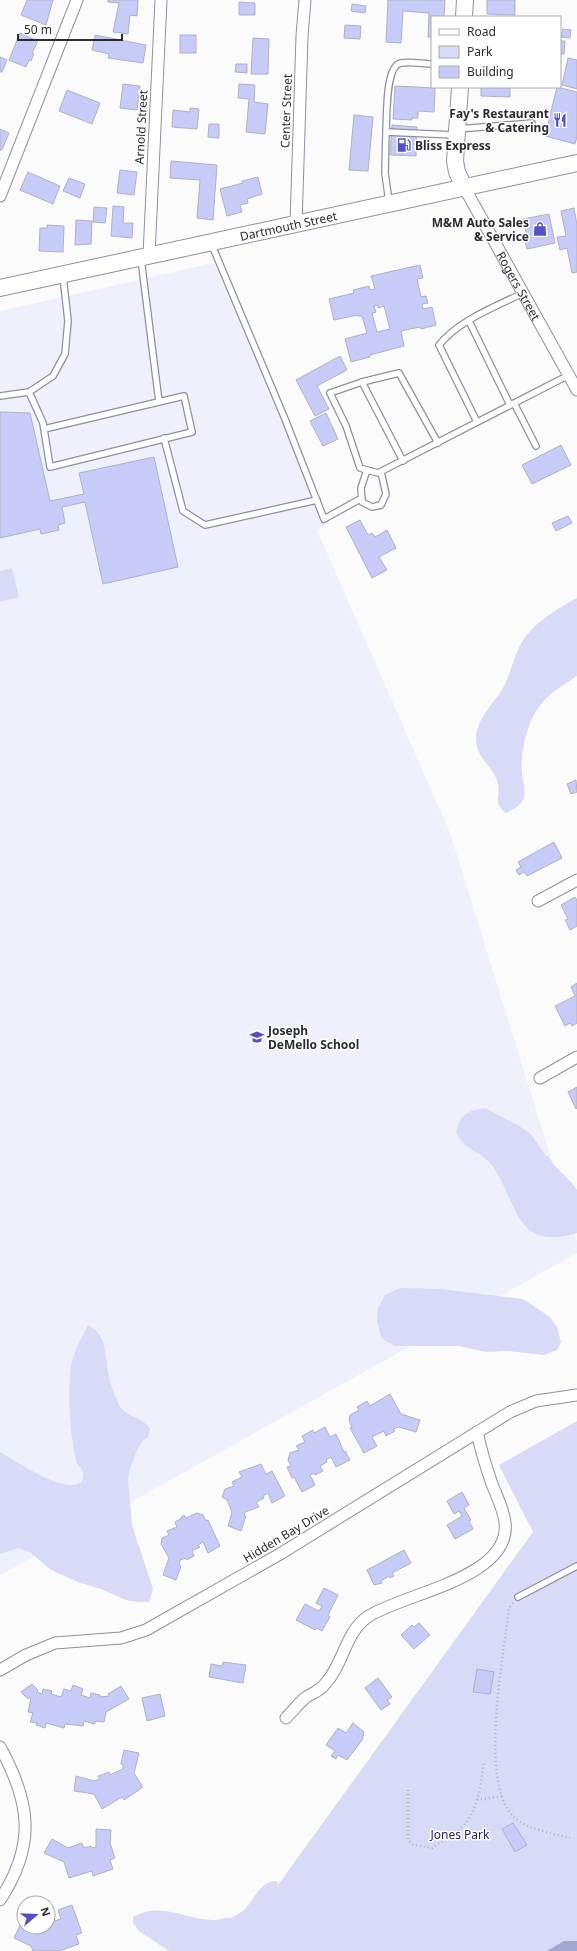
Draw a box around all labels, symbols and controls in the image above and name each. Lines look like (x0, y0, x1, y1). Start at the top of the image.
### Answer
scale bar (18, 16, 122, 42)
legend (431, 16, 561, 88)
text: 50 m (24, 21, 52, 38)
text: Road (467, 23, 496, 40)
text: Park (467, 43, 493, 60)
text: Building (467, 63, 514, 80)
street label: Center Street (276, 73, 296, 149)
street label: Arnold Street (131, 89, 151, 165)
place label: Fay's Restaurant & Catering (449, 105, 549, 136)
restaurant icon: Fay's Restaurant & Catering (552, 112, 568, 128)
fuel station icon: Bliss Express (396, 137, 412, 153)
place label: Bliss Express (415, 137, 491, 154)
street label: Dartmouth Street (238, 207, 339, 244)
place label: M&M Auto Sales & Service (432, 214, 529, 245)
shop icon: M&M Auto Sales & Service (532, 221, 548, 237)
street label: Rogers Street (493, 248, 545, 324)
place label: Joseph DeMello School (267, 1022, 359, 1053)
school or university icon: Joseph DeMello School (249, 1029, 265, 1045)
street label: Hidden Bay Drive (240, 1501, 332, 1566)
park label: Jones Park (430, 1826, 490, 1843)
north arrow (16, 1895, 56, 1935)
text: N (37, 1905, 54, 1918)

